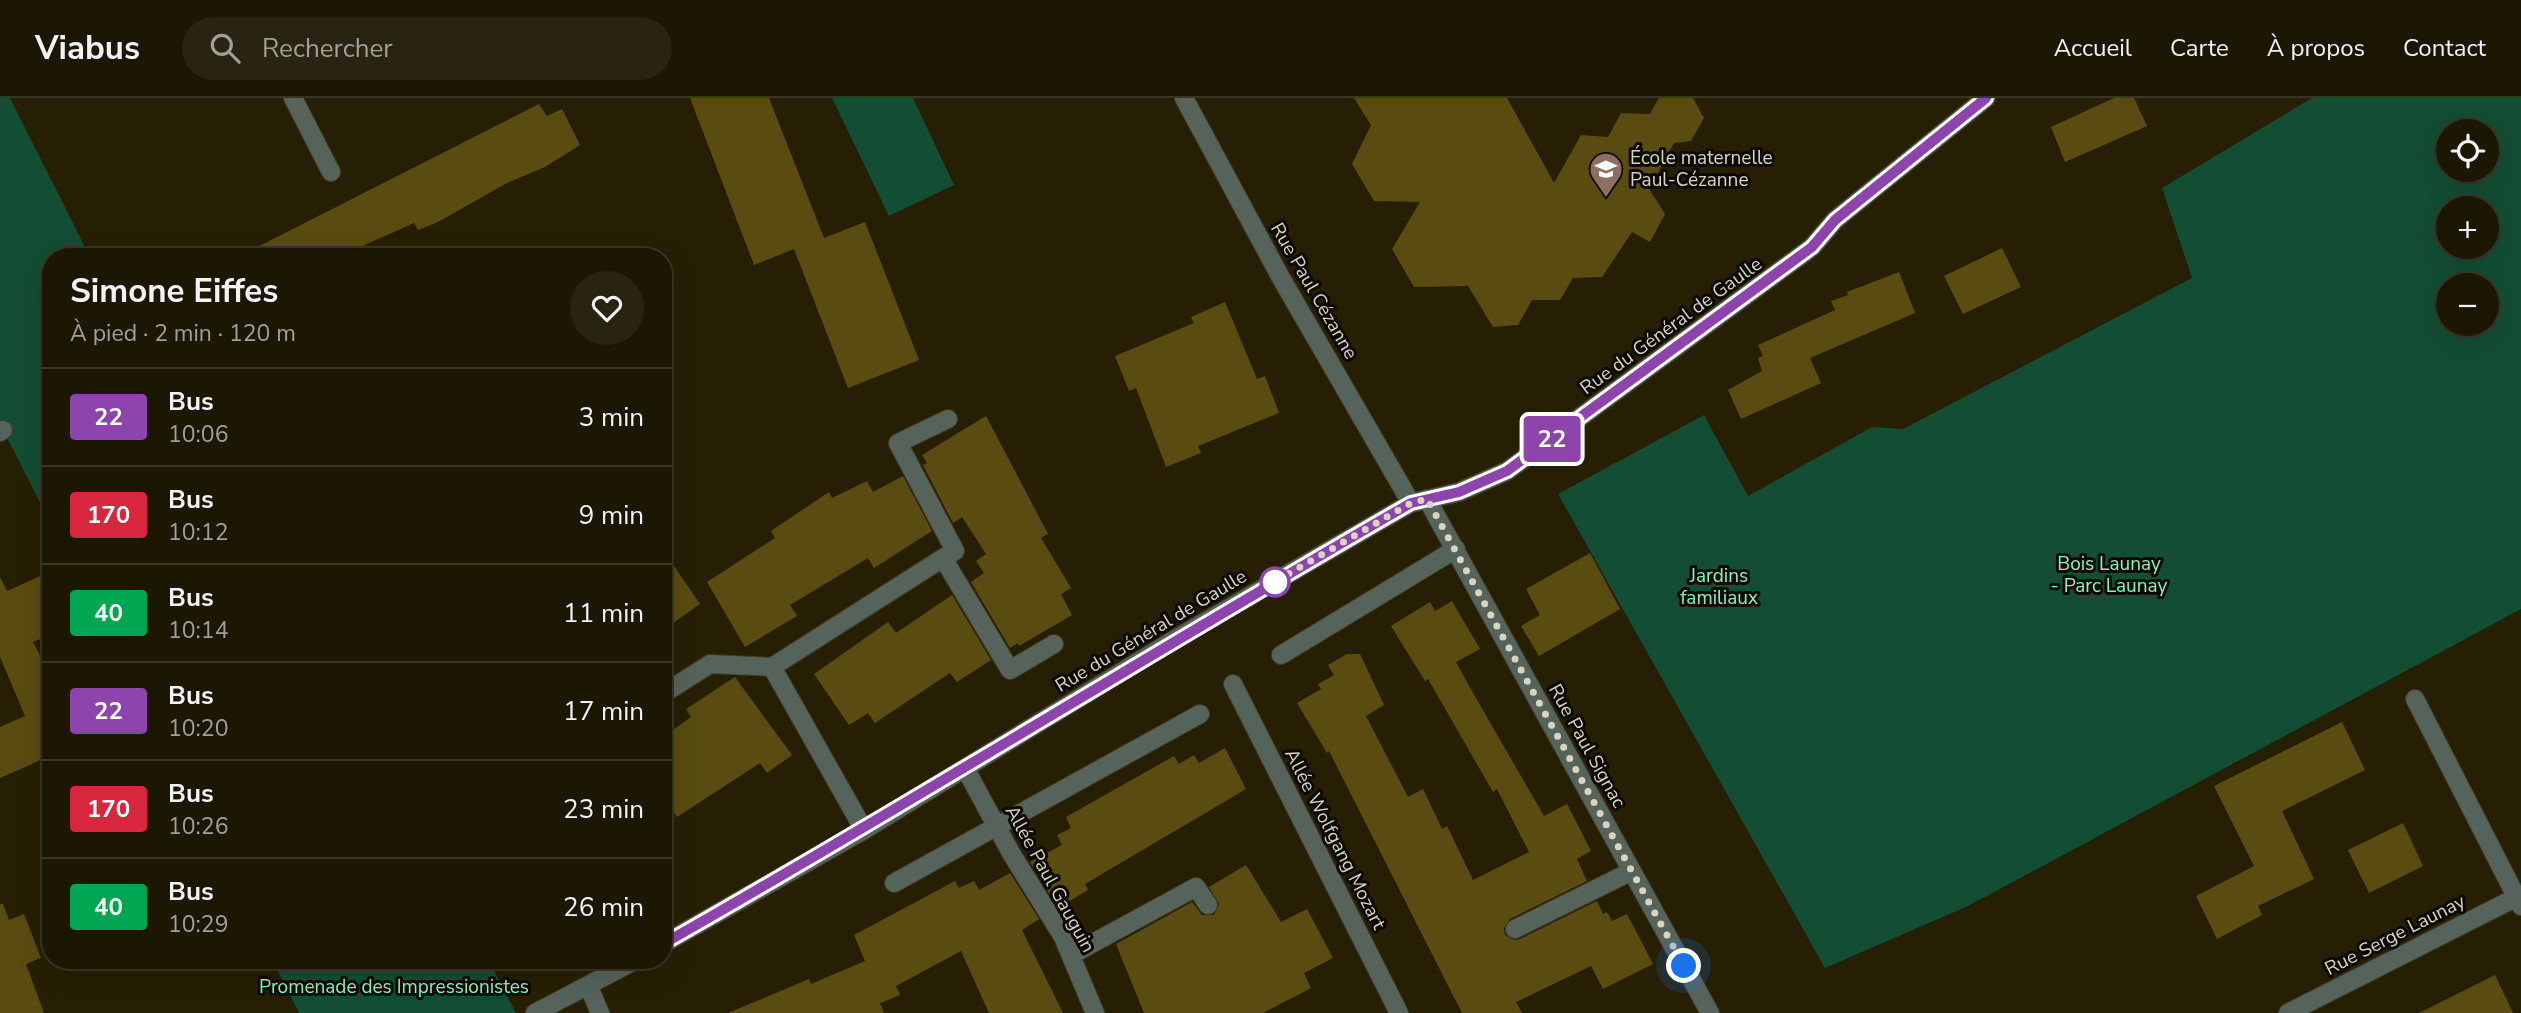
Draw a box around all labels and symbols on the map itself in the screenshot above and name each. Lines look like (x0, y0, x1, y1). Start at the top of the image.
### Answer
place label: École maternelle Paul-Cézanne (1630, 145, 1773, 193)
school or university icon: École maternelle Paul-Cézanne (1587, 150, 1625, 199)
street label: Rue Paul Cézanne (1264, 218, 1364, 364)
street label: Rue du Général de Gaulle (1575, 251, 1767, 401)
line badge: 22 (1520, 416, 1584, 462)
park label: Bois Launay - Parc Launay (2051, 551, 2167, 599)
street label: Rue du Général de Gaulle (1050, 563, 1252, 699)
park label: Jardins familiaux (1680, 563, 1758, 611)
unlabelled marker (1260, 567, 1290, 597)
street label: Rue Paul Signac (1542, 679, 1632, 813)
street label: Allée Wolfgang Mozart (1278, 744, 1392, 934)
street label: Allée Paul Gauguin (999, 801, 1101, 957)
street label: Rue Serge Launay (2320, 888, 2470, 982)
your location (1666, 948, 1701, 983)
park label: Promenade des Impressionistes (259, 974, 529, 1000)

